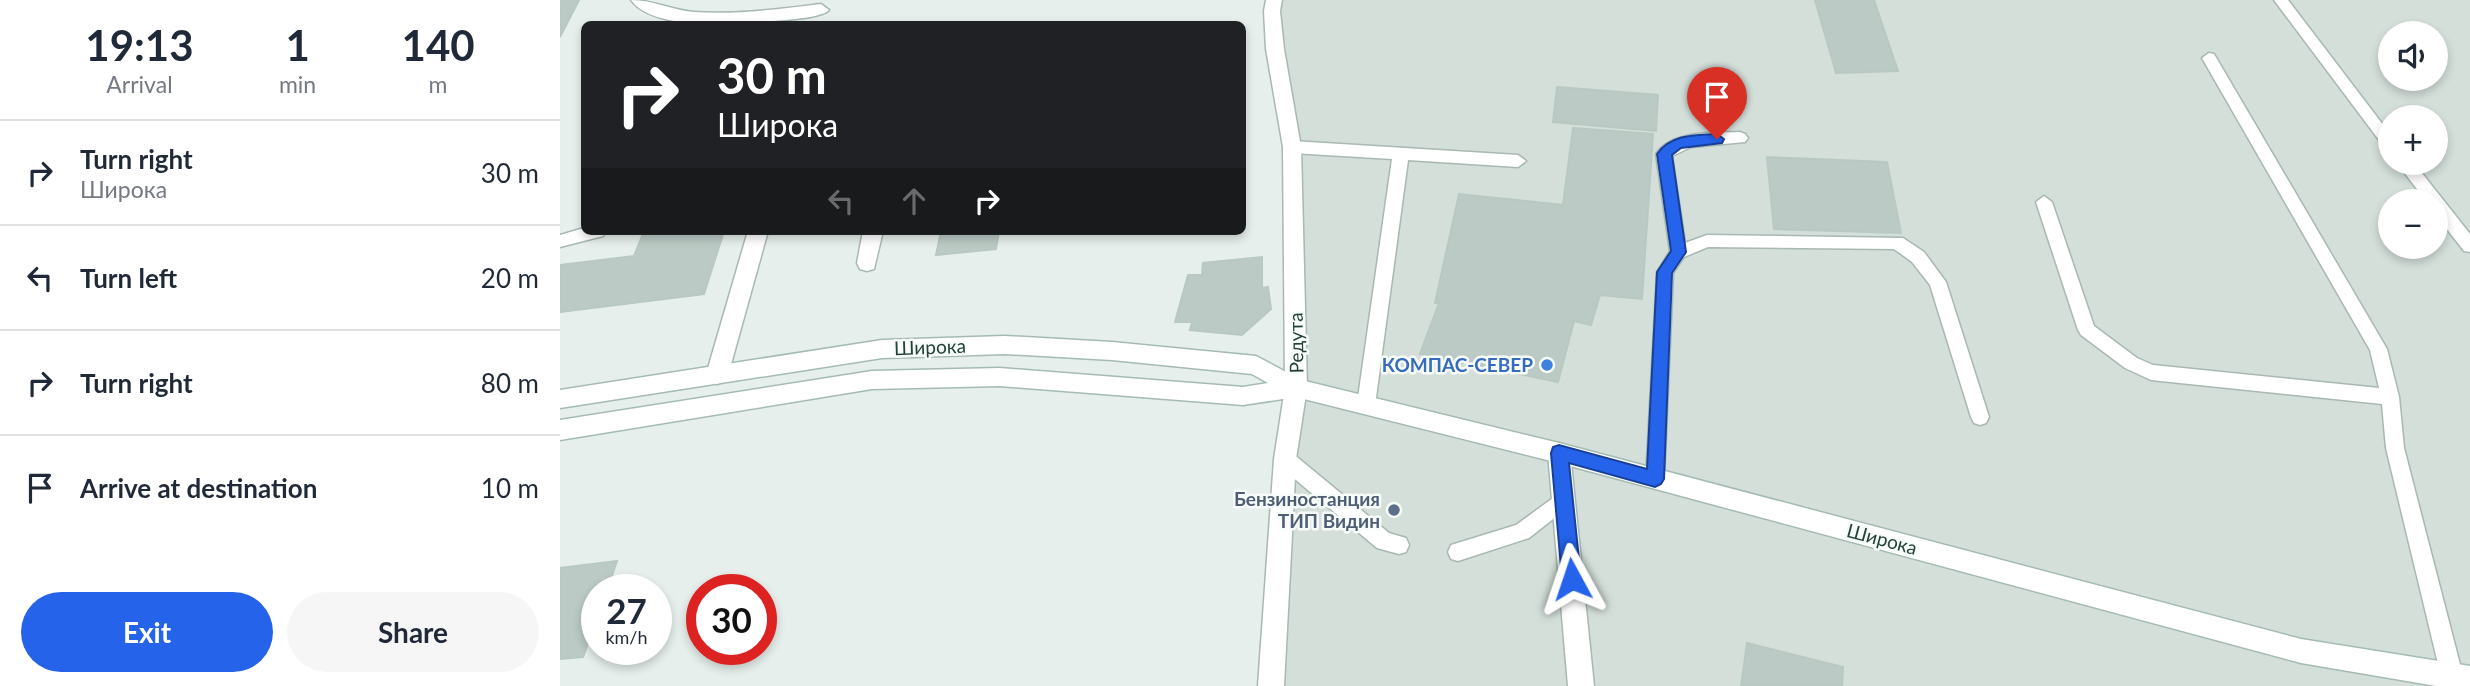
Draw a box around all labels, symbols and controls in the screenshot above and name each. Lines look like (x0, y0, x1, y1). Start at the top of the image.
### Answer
text: 19:13 (85, 20, 194, 70)
text: 1 (285, 20, 310, 70)
text: 140 (402, 20, 475, 70)
map controls (2378, 21, 2448, 259)
button: sound (2378, 21, 2448, 91)
text: 30 m (717, 46, 827, 104)
icon: right (602, 49, 693, 140)
pin (1687, 67, 1747, 139)
text: Arrival (106, 70, 173, 98)
text: min (279, 70, 316, 98)
text: m (429, 70, 448, 98)
icon: arrive (1698, 78, 1736, 116)
text: Широка (717, 105, 838, 144)
button: + (2378, 105, 2448, 175)
text: Turn right (80, 143, 193, 175)
icon: right (21, 154, 59, 192)
text: 30 m (481, 157, 539, 189)
text: Широка (80, 175, 167, 203)
icon: left (822, 182, 860, 220)
icon: ahead (895, 182, 933, 220)
icon: right (968, 182, 1006, 220)
button: − (2378, 189, 2448, 259)
icon: left (21, 259, 59, 297)
text: Turn left (80, 262, 177, 294)
text: 20 m (481, 262, 539, 294)
street label: Редута (1283, 312, 1308, 374)
street label: Широка (894, 334, 966, 359)
place label: КОМПАС-СЕВЕР (1382, 353, 1533, 376)
marker: КОМПАС-СЕВЕР (1539, 357, 1555, 373)
icon: right (21, 364, 59, 402)
text: Turn right (80, 367, 193, 399)
text: 80 m (481, 367, 539, 399)
icon: arrive (21, 469, 59, 507)
text: Arrive at destination (80, 472, 317, 504)
text: 10 m (481, 472, 539, 504)
place label: Бензиностанция ТИП Видин (1234, 487, 1380, 532)
marker: Бензиностанция ТИП Видин (1386, 502, 1402, 518)
street label: Широка (1844, 518, 1920, 559)
position arrow (1535, 542, 1609, 616)
speed limit sign: 30 (686, 574, 777, 665)
text: 27 (606, 589, 647, 631)
button: Exit (21, 592, 273, 672)
button: Share (287, 592, 539, 672)
text: km/h (605, 626, 648, 648)

